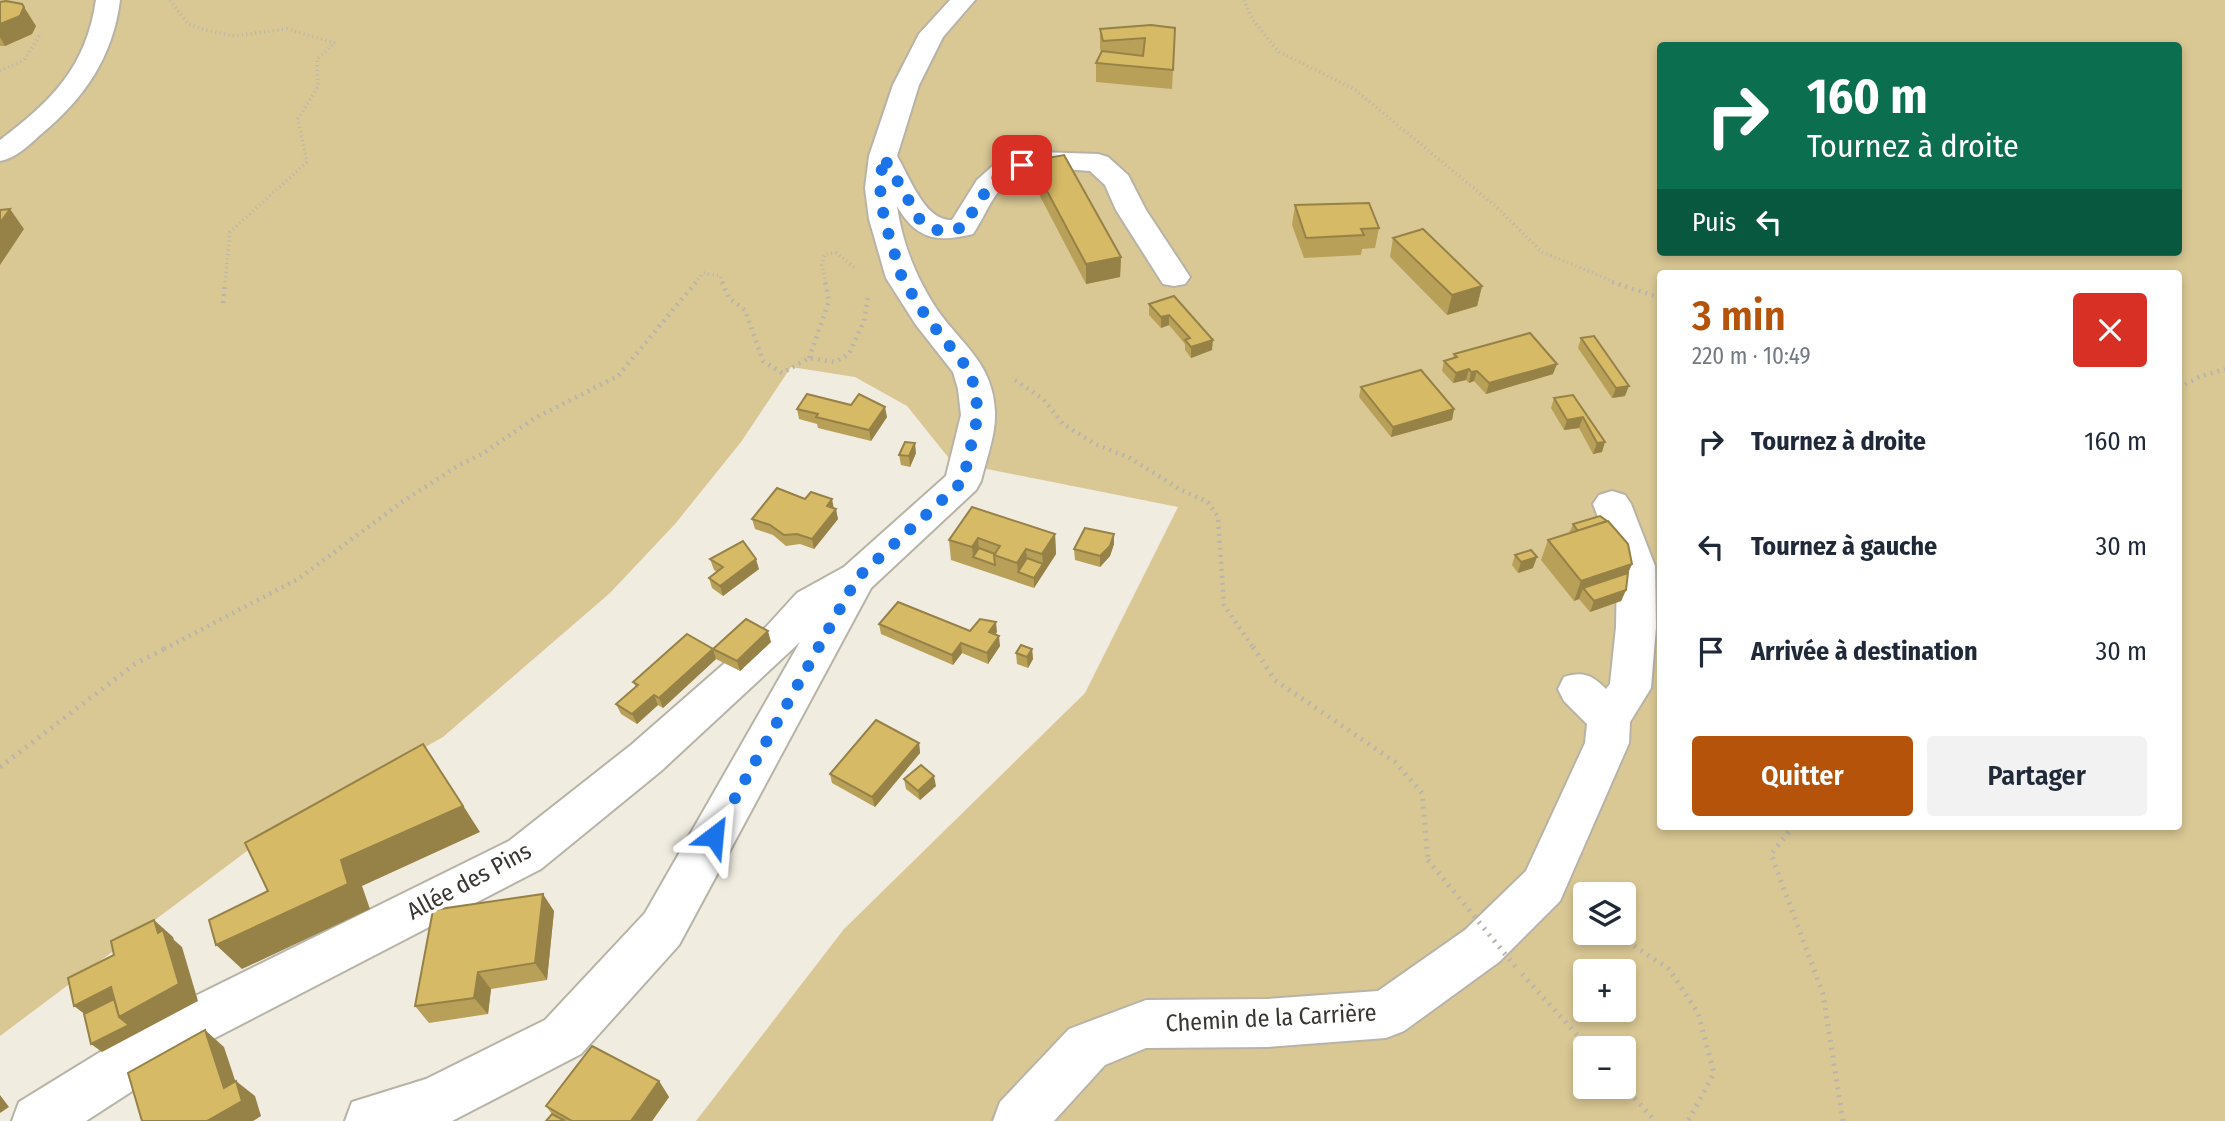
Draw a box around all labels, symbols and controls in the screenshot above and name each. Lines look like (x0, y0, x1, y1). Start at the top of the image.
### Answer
text: 160 m (1807, 67, 1928, 126)
icon: right (1692, 70, 1783, 161)
text: Tournez à droite (1807, 127, 2019, 165)
pin (992, 135, 1052, 195)
icon: arrive (1003, 146, 1041, 184)
icon: left (1750, 203, 1788, 241)
text: Puis (1692, 207, 1736, 238)
text: 3 min (1692, 291, 1786, 341)
button: close (2073, 293, 2147, 367)
text: 220 m · 10:49 (1692, 342, 1811, 370)
icon: right (1692, 423, 1730, 461)
text: Tournez à droite (1751, 426, 1926, 457)
text: 160 m (2084, 426, 2147, 457)
icon: left (1692, 528, 1730, 566)
text: Tournez à gauche (1751, 531, 1937, 562)
text: 30 m (2096, 531, 2147, 562)
icon: arrive (1692, 633, 1730, 671)
text: Arrivée à destination (1751, 636, 1978, 667)
text: 30 m (2096, 636, 2147, 667)
button: Quitter (1692, 736, 1913, 816)
button: Partager (1927, 736, 2147, 816)
position arrow (677, 799, 751, 873)
street label: Allée des Pins (402, 837, 536, 925)
map controls (1573, 882, 1636, 1099)
button: layers (1573, 882, 1636, 945)
button: + (1573, 959, 1636, 1022)
street label: Chemin de la Carrière (1165, 998, 1377, 1038)
button: − (1573, 1036, 1636, 1099)

